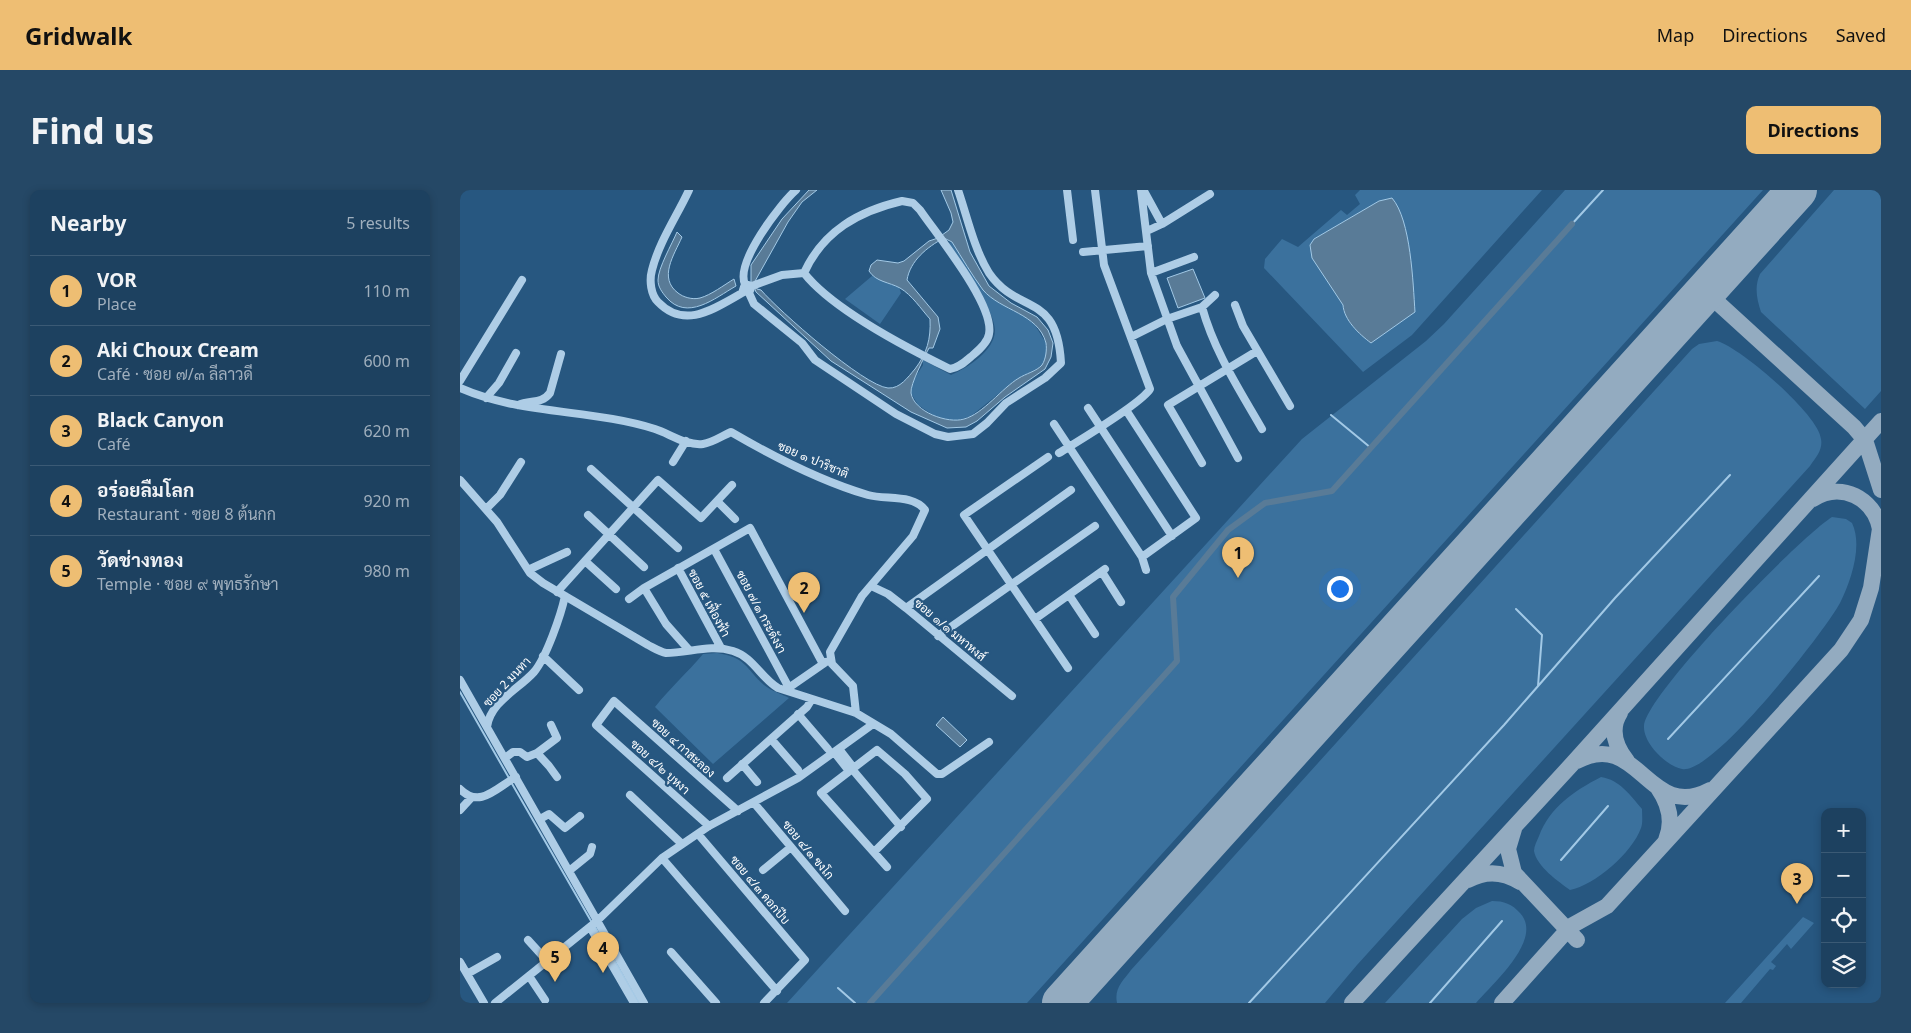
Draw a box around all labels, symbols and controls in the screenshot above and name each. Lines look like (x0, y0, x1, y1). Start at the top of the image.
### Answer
text: Gridwalk (25, 19, 132, 52)
text: Map (1657, 23, 1694, 47)
text: Directions (1722, 23, 1808, 47)
text: Saved (1836, 23, 1886, 47)
button: Directions (1746, 106, 1881, 154)
text: Find us (30, 107, 154, 154)
text: Nearby (50, 209, 126, 237)
text: 5 results (346, 212, 410, 234)
text: VOR (97, 267, 137, 293)
text: 1 (61, 280, 71, 302)
text: 110 m (363, 280, 410, 302)
text: Place (97, 293, 137, 315)
text: Aki Choux Cream (97, 337, 259, 363)
text: 2 (61, 350, 71, 372)
text: 600 m (363, 350, 410, 372)
text: Café · ซอย ๗/๓ ลีลาวดี (97, 363, 253, 385)
text: Black Canyon (97, 407, 224, 433)
text: 3 (61, 420, 71, 442)
text: 620 m (363, 420, 410, 442)
text: Café (97, 433, 131, 455)
street label: ซอย ๑ ปาริชาติ (775, 437, 851, 482)
text: อร่อยลืมโลก (97, 477, 194, 503)
text: 4 (61, 490, 71, 512)
text: 920 m (363, 490, 410, 512)
text: Restaurant · ซอย 8 ต้นกก (97, 503, 276, 525)
pin: 1 (1222, 537, 1254, 578)
text: วัดช่างทอง (97, 547, 184, 573)
text: 5 (61, 560, 71, 582)
text: 980 m (363, 560, 410, 582)
street label: ซอย ๕ เฟื่องฟ้า (684, 565, 736, 640)
street label: ซอย ๗/๑ กระดังงา (732, 567, 791, 656)
pin: 2 (788, 572, 820, 613)
text: Temple · ซอย ๙ พุทธรักษา (97, 573, 278, 595)
your location (1327, 576, 1353, 602)
street label: ซอย ๑/๑ มหาหงส์ (911, 594, 990, 665)
street label: ซอย 2 มนทา (479, 653, 534, 711)
street label: ซอย ๔ กาสะลอง (647, 714, 719, 781)
street label: ซอย ๔/๒ บุหงา (626, 735, 694, 799)
map controls (1821, 808, 1866, 988)
button: + (1821, 808, 1866, 853)
street label: ซอย ๔/๑ ฃงโก (779, 816, 838, 883)
street label: ซอย ๔/๓ ดอกปีบ (727, 852, 794, 928)
button: − (1821, 853, 1866, 898)
pin: 3 (1781, 863, 1813, 904)
button: locate (1821, 898, 1866, 943)
pin: 4 (587, 932, 619, 973)
pin: 5 (539, 941, 571, 982)
button: layers (1821, 943, 1866, 988)

